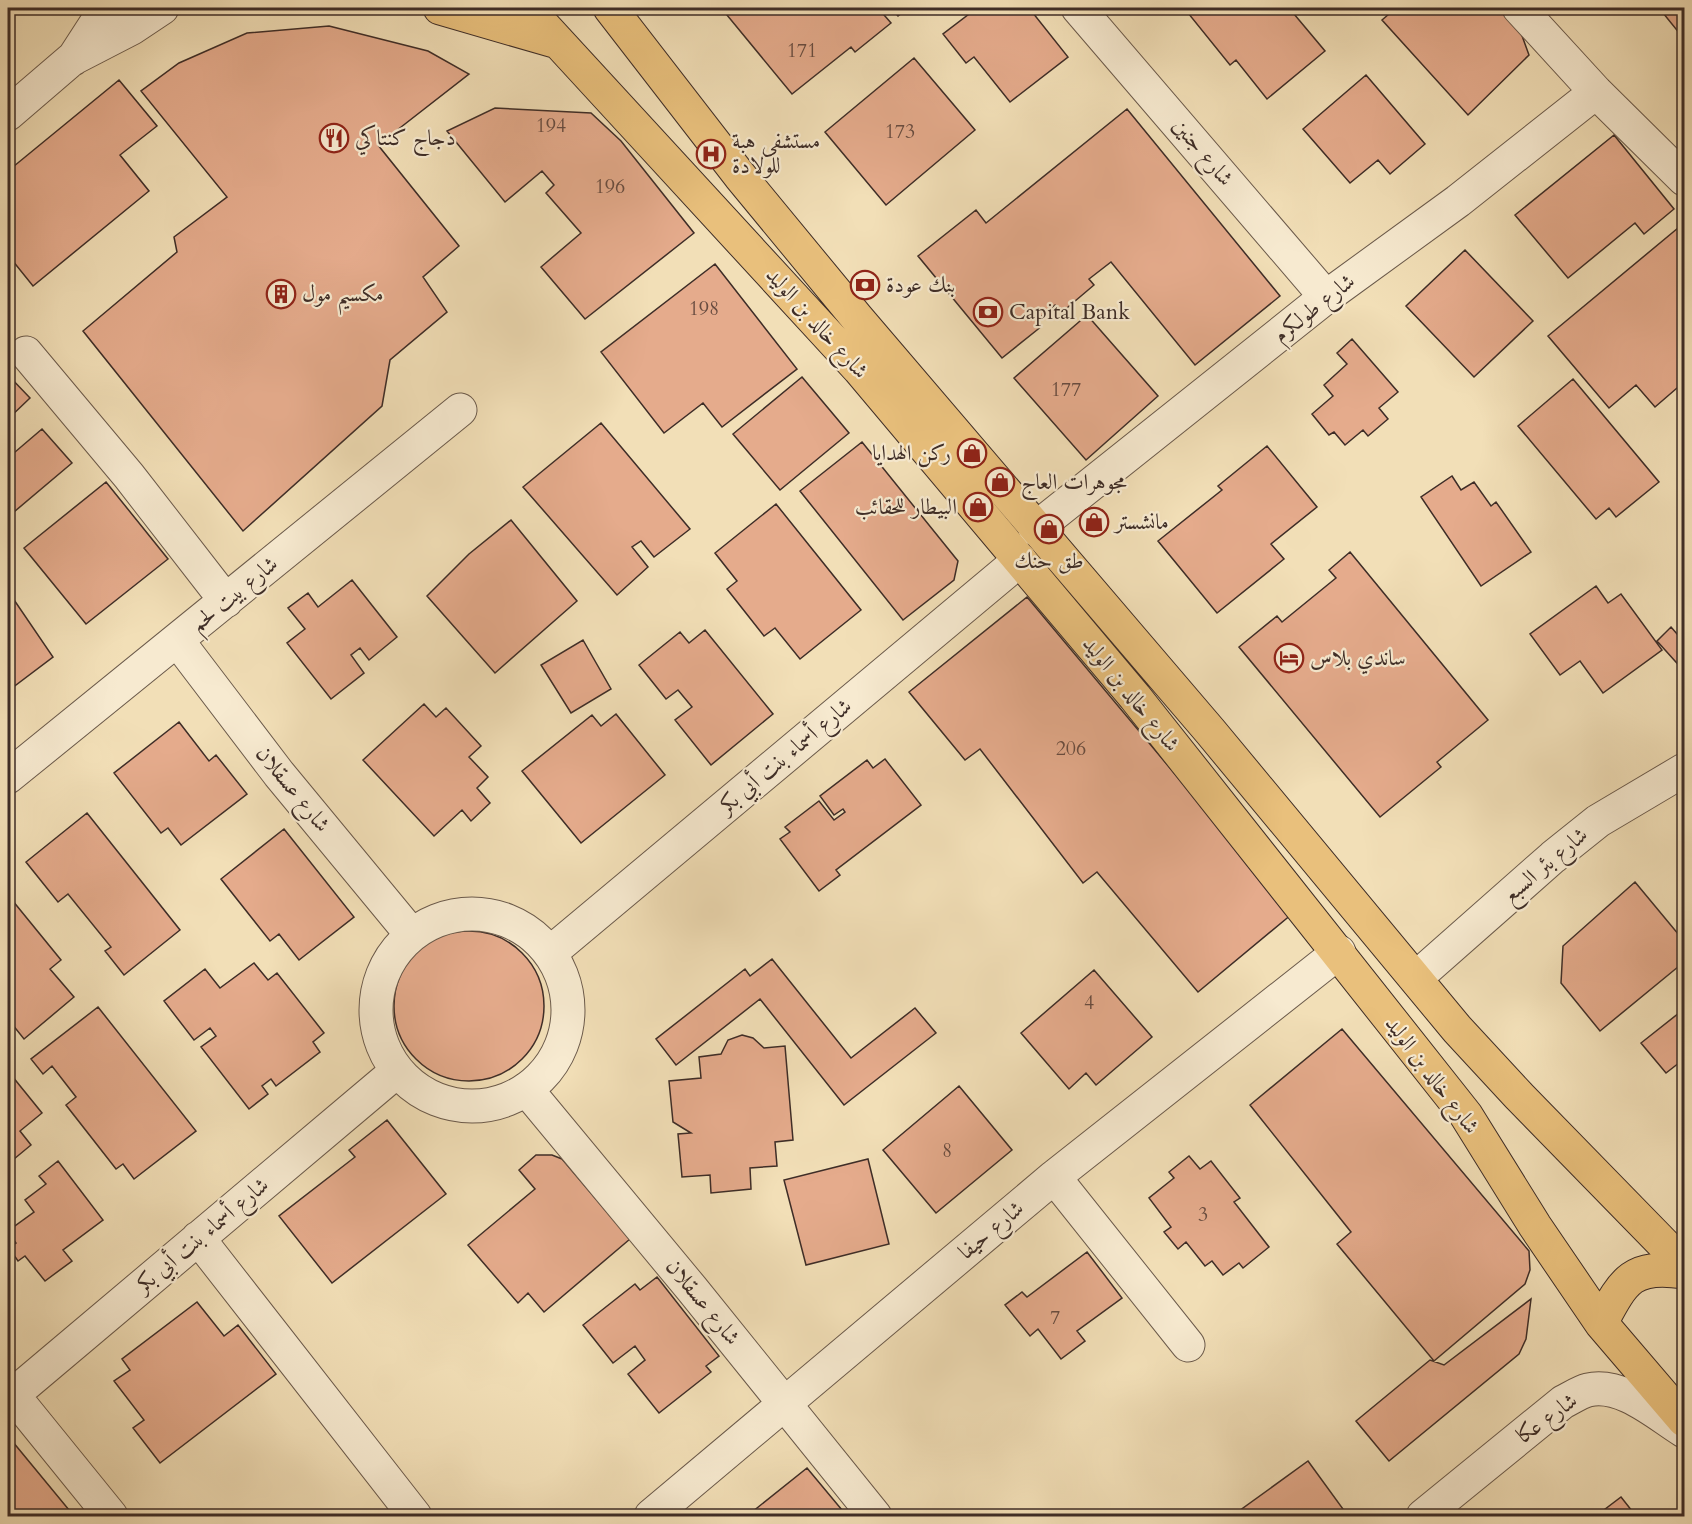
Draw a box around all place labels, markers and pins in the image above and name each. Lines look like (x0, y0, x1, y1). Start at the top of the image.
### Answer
restaurant icon: دجاج كنتاكي (318, 122, 350, 154)
place label: دجاج كنتاكي (355, 123, 456, 157)
place label: مستشفى هبة للولادة (732, 126, 820, 181)
hospital icon: مستشفى هبة للولادة (695, 138, 727, 170)
bank icon: بنك عودة (849, 269, 881, 301)
place label: بنك عودة (886, 270, 955, 300)
building icon: مكسيم مول (265, 278, 297, 310)
place label: مكسيم مول (302, 279, 384, 315)
bank icon: Capital Bank (972, 296, 1004, 328)
place label: Capital Bank (1009, 297, 1130, 327)
shop icon: ركن الهدايا (956, 437, 988, 469)
place label: ركن الهدايا (872, 438, 951, 468)
shop icon: مجوهرات العاج (984, 466, 1016, 498)
place label: مجوهرات العاج (1021, 467, 1127, 501)
shop icon: البيطار للحقائب (962, 491, 994, 523)
place label: البيطار للحقائب (855, 492, 957, 522)
shop icon: مانشستر (1078, 506, 1110, 538)
place label: مانشستر (1113, 507, 1169, 537)
shop icon: طق حنك (1033, 513, 1065, 545)
place label: طق حنك (1014, 546, 1084, 576)
hotel icon: ساندي بلاس (1273, 642, 1305, 674)
place label: ساندي بلاس (1310, 643, 1406, 675)

